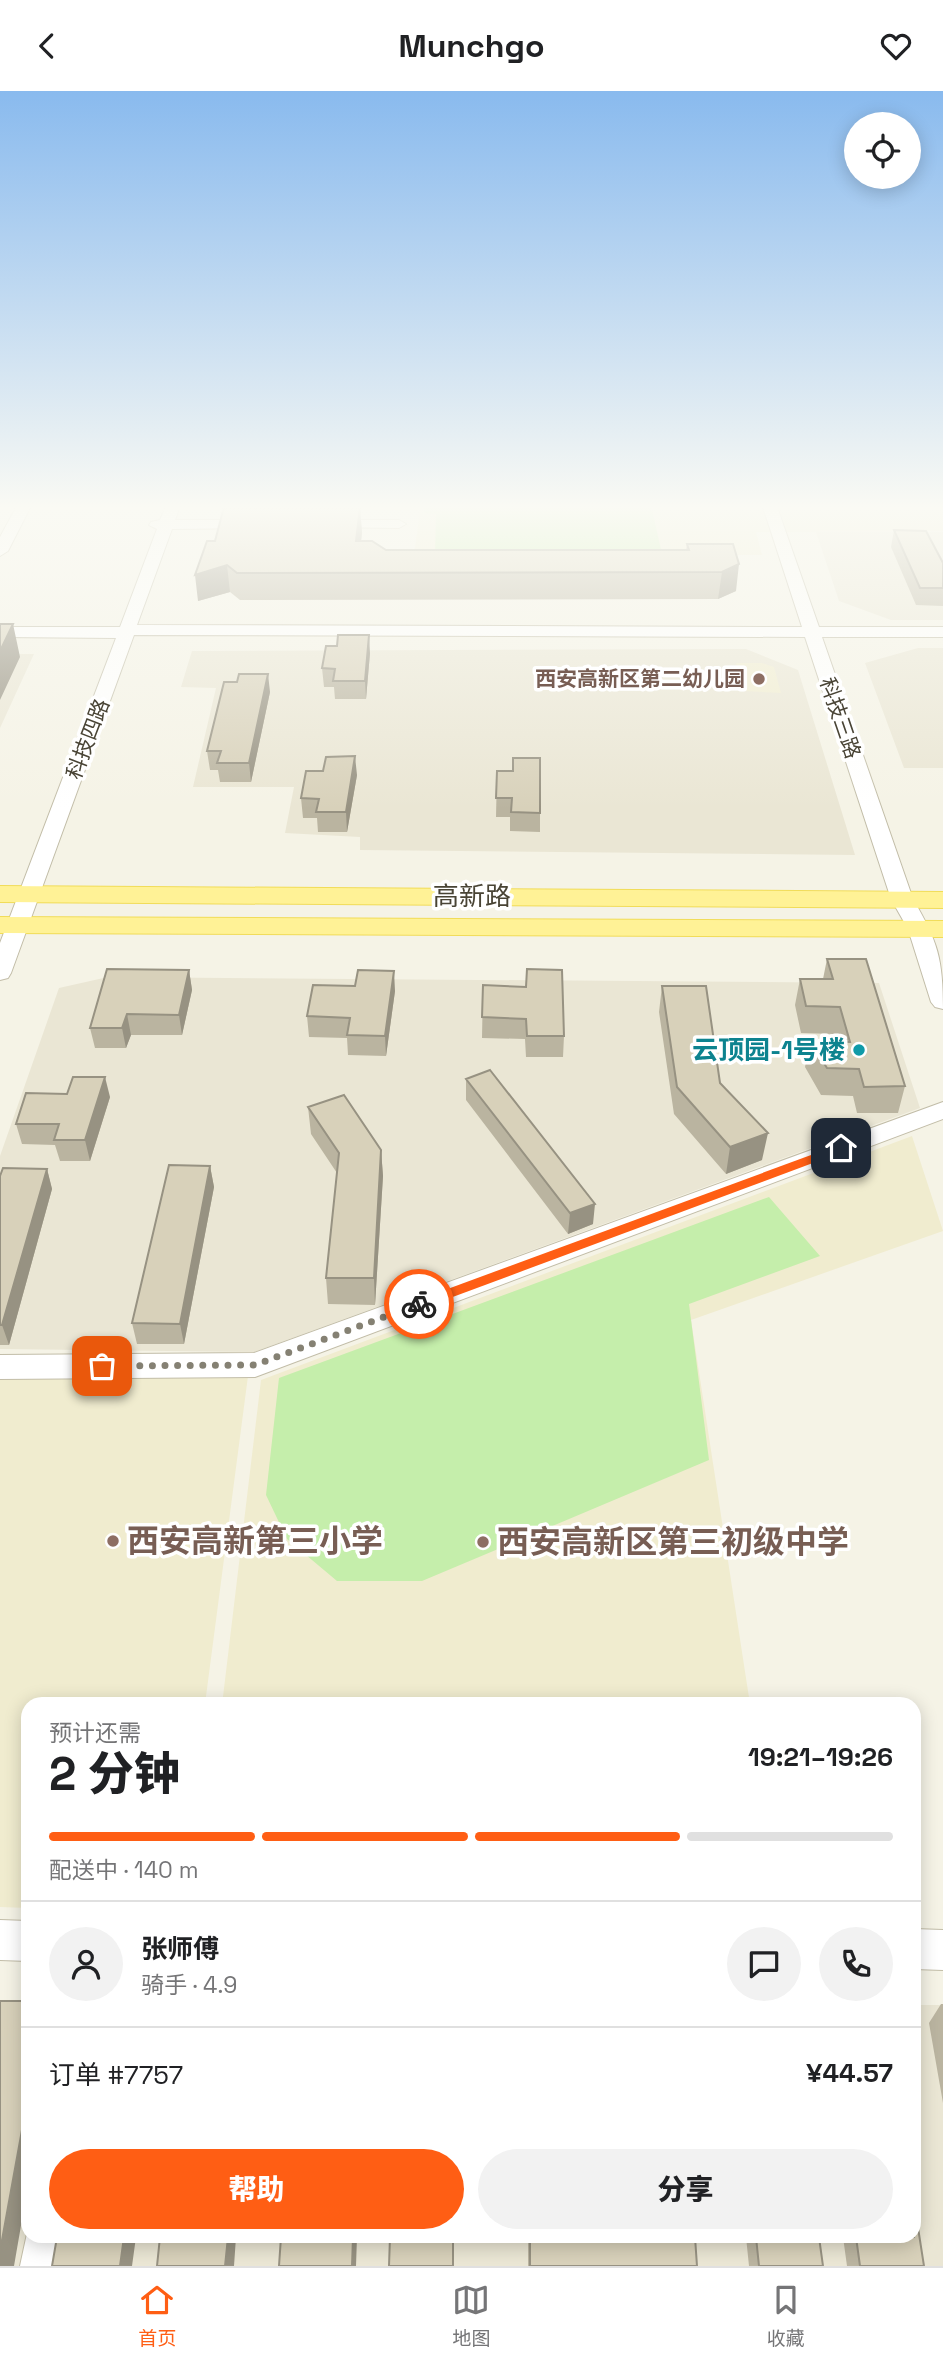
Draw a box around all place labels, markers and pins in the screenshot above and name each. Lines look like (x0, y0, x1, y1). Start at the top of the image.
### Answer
place label: 西安高新区第二幼儿园 (535, 665, 745, 692)
marker: 西安高新区第二幼儿园 (751, 671, 767, 687)
place label: 云顶园-1号楼 (692, 1033, 845, 1067)
marker: 云顶园-1号楼 (851, 1042, 867, 1058)
pin (811, 1118, 871, 1178)
pin (72, 1336, 132, 1396)
place label: 西安高新第三小学 (127, 1521, 383, 1561)
place label: 西安高新区第三初级中学 (497, 1522, 849, 1562)
marker: 西安高新第三小学 (105, 1533, 121, 1549)
marker: 西安高新区第三初级中学 (475, 1534, 491, 1550)

